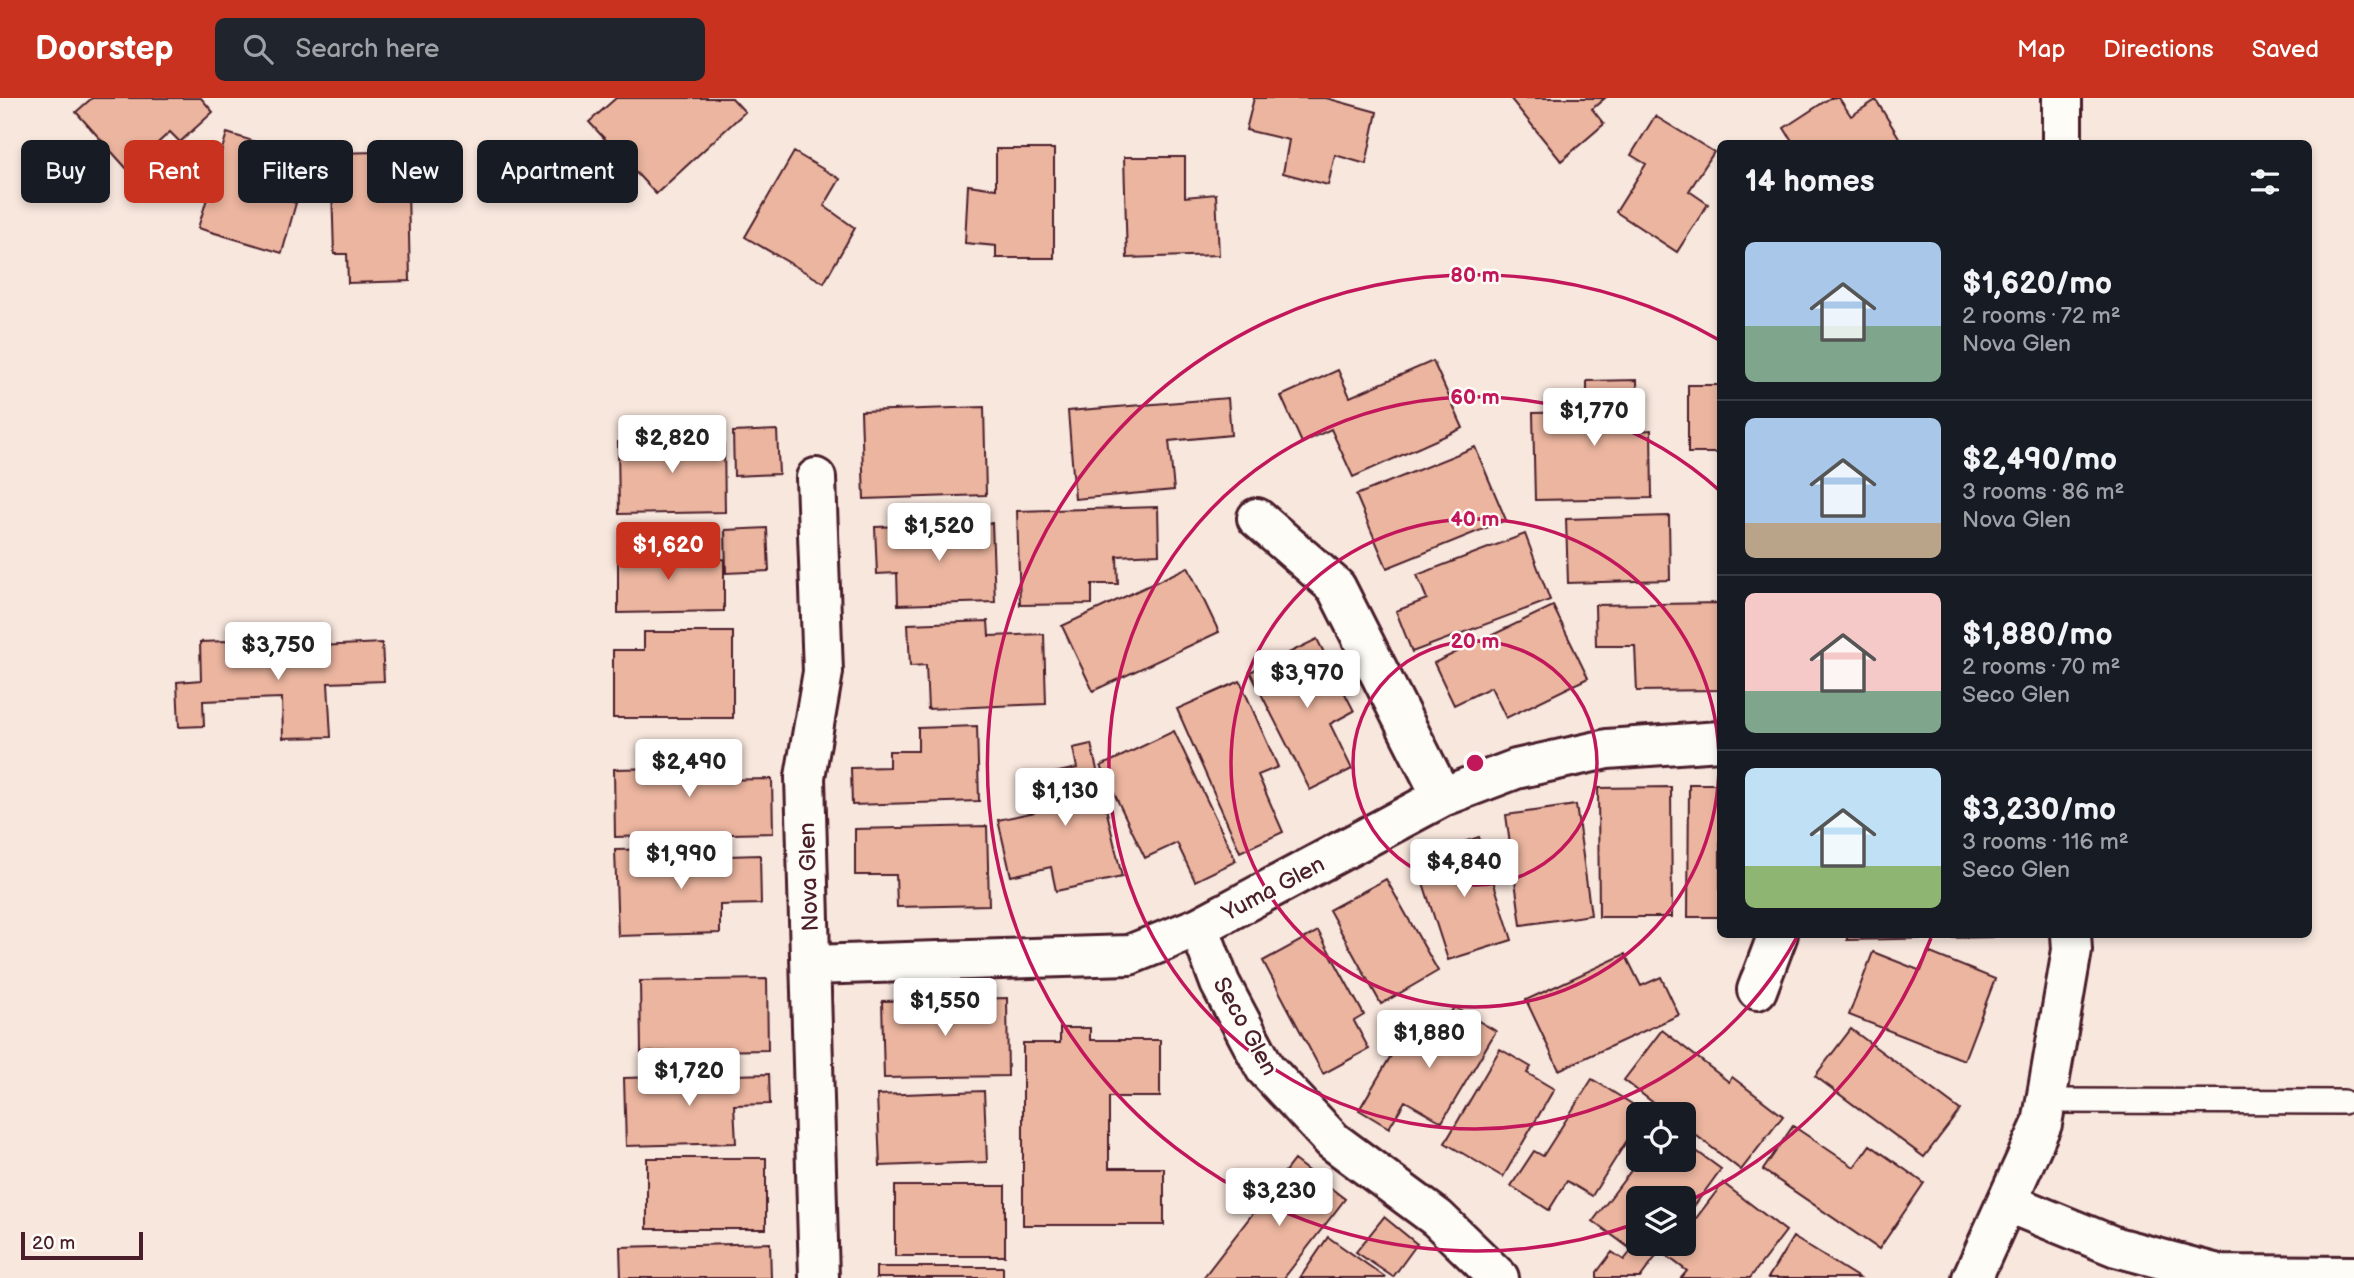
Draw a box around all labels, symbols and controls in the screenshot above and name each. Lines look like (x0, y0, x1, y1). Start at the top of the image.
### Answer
search box (215, 18, 705, 81)
text: Doorstep (35, 29, 173, 69)
icon: search (239, 30, 277, 68)
text: Search here (295, 34, 439, 65)
text: Map (2017, 35, 2065, 64)
text: Directions (2103, 35, 2214, 64)
text: Saved (2252, 35, 2319, 64)
chip: Buy (21, 140, 110, 203)
chip: Rent (124, 140, 224, 203)
chip: Filters (238, 140, 353, 203)
chip: New (367, 140, 463, 203)
chip: Apartment (477, 140, 638, 203)
icon: filters (2246, 163, 2284, 201)
text: 14 homes (1745, 164, 1874, 200)
text: 80 m (1450, 263, 1500, 288)
text: $1,620/mo (1962, 266, 2112, 302)
icon: home (1801, 270, 1885, 354)
text: 2 rooms · 72 m² (1962, 302, 2121, 330)
text: Nova Glen (1962, 330, 2071, 358)
text: 60 m (1450, 385, 1500, 410)
pin: $1,770 (1537, 388, 1651, 448)
text: $1,770 (1559, 397, 1629, 425)
pin: $2,820 (615, 416, 729, 475)
text: $2,820 (634, 424, 710, 452)
text: $2,490/mo (1962, 442, 2117, 478)
icon: home (1801, 446, 1885, 530)
text: 3 rooms · 86 m² (1962, 478, 2124, 506)
pin: $1,520 (882, 504, 996, 563)
text: Nova Glen (1962, 506, 2071, 534)
text: 40 m (1450, 507, 1500, 532)
text: $1,520 (904, 512, 974, 540)
pin: $1,620 (611, 522, 725, 582)
text: $1,620 (632, 531, 704, 559)
text: $1,880/mo (1962, 617, 2113, 653)
icon: home (1801, 621, 1885, 705)
pin: $3,750 (221, 622, 335, 682)
text: 20 m (1451, 629, 1499, 654)
text: $3,750 (241, 631, 315, 659)
pin: $3,970 (1250, 650, 1364, 710)
text: 2 rooms · 70 m² (1962, 653, 2121, 681)
text: $3,970 (1270, 659, 1344, 687)
text: Seco Glen (1962, 681, 2070, 709)
pin: $2,490 (632, 740, 746, 799)
text: $2,490 (651, 748, 727, 776)
centre of rings (1463, 751, 1487, 775)
pin: $1,130 (1008, 768, 1122, 828)
text: $1,130 (1031, 777, 1099, 805)
text: $3,230/mo (1962, 792, 2116, 828)
icon: home (1801, 796, 1885, 880)
street label: Nova Glen (793, 822, 825, 932)
text: 3 rooms · 116 m² (1962, 828, 2129, 856)
pin: $1,990 (624, 832, 738, 891)
text: $1,990 (645, 840, 717, 868)
pin: $4,840 (1407, 840, 1521, 899)
text: $4,840 (1426, 848, 1502, 876)
street label: Yuma Glen (1216, 850, 1330, 928)
text: Seco Glen (1962, 856, 2070, 884)
street label: Seco Glen (1207, 973, 1284, 1080)
pin: $1,550 (888, 978, 1002, 1038)
text: $1,550 (910, 987, 980, 1015)
pin: $1,880 (1372, 1010, 1486, 1070)
text: $1,880 (1393, 1019, 1465, 1047)
pin: $1,720 (632, 1048, 746, 1108)
text: $1,720 (654, 1057, 724, 1085)
map controls (1626, 1102, 1696, 1256)
button: locate (1626, 1102, 1696, 1172)
pin: $3,230 (1222, 1168, 1336, 1228)
text: $3,230 (1242, 1177, 1316, 1205)
button: layers (1626, 1186, 1696, 1256)
scale bar (21, 1229, 144, 1261)
text: 20 m (32, 1232, 75, 1255)

